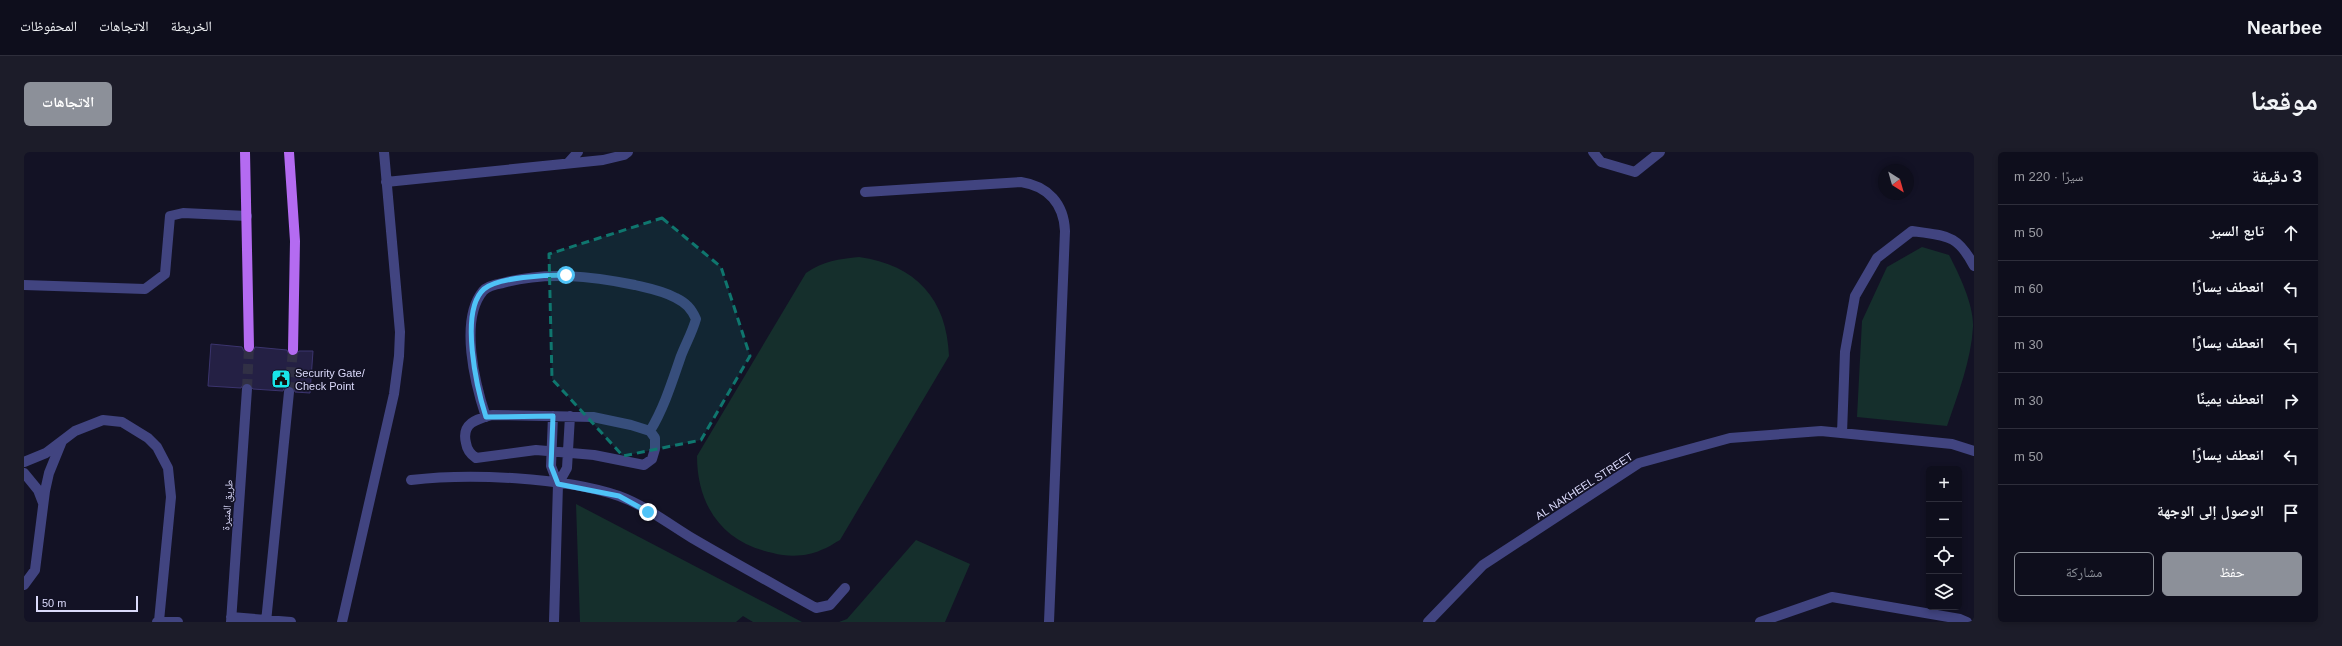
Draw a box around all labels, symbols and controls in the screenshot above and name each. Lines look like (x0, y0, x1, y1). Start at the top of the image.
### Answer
text: Nearbee (2247, 17, 2322, 38)
text: المحفوظات (20, 18, 77, 34)
text: الاتجاهات (99, 18, 149, 34)
text: الخريطة (171, 18, 212, 34)
button: الاتجاهات (24, 82, 112, 126)
text: موقعنا (2250, 85, 2318, 116)
north arrow (1878, 164, 1914, 200)
text: 3 دقيقة (2252, 167, 2302, 186)
text: سيرًا · 220 m (2014, 169, 2083, 184)
text: تابع السير (2210, 222, 2264, 239)
icon: ahead (2280, 222, 2302, 244)
text: 50 m (2014, 225, 2043, 240)
route start (557, 266, 575, 284)
text: انعطف يسارًا (2192, 278, 2264, 295)
icon: left (2280, 278, 2302, 300)
text: 60 m (2014, 281, 2043, 296)
text: انعطف يسارًا (2192, 334, 2264, 351)
icon: left (2280, 334, 2302, 356)
text: 30 m (2014, 337, 2043, 352)
place label: Security Gate/ Check Point (295, 367, 366, 392)
public building icon: Security Gate/ Check Point (270, 368, 292, 390)
text: انعطف يمينًا (2196, 390, 2264, 407)
icon: right (2280, 390, 2302, 412)
text: 30 m (2014, 393, 2043, 408)
text: انعطف يسارًا (2192, 446, 2264, 463)
icon: left (2280, 446, 2302, 468)
text: 50 m (2014, 449, 2043, 464)
street label: AL NAKHEEL STREET (1533, 450, 1635, 522)
map controls (1926, 466, 1962, 610)
button: + (1926, 466, 1962, 502)
street label: طريق المنيرة (219, 479, 236, 531)
button: − (1926, 502, 1962, 538)
text: الوصول إلى الوجهة (2157, 502, 2264, 519)
icon: arrive (2280, 502, 2302, 524)
route end (639, 503, 657, 521)
button: locate (1926, 538, 1962, 574)
button: مشاركة (2014, 552, 2154, 596)
button: حفظ (2162, 552, 2302, 596)
button: layers (1926, 574, 1962, 610)
scale bar (36, 594, 138, 613)
text: 50 m (42, 597, 66, 609)

